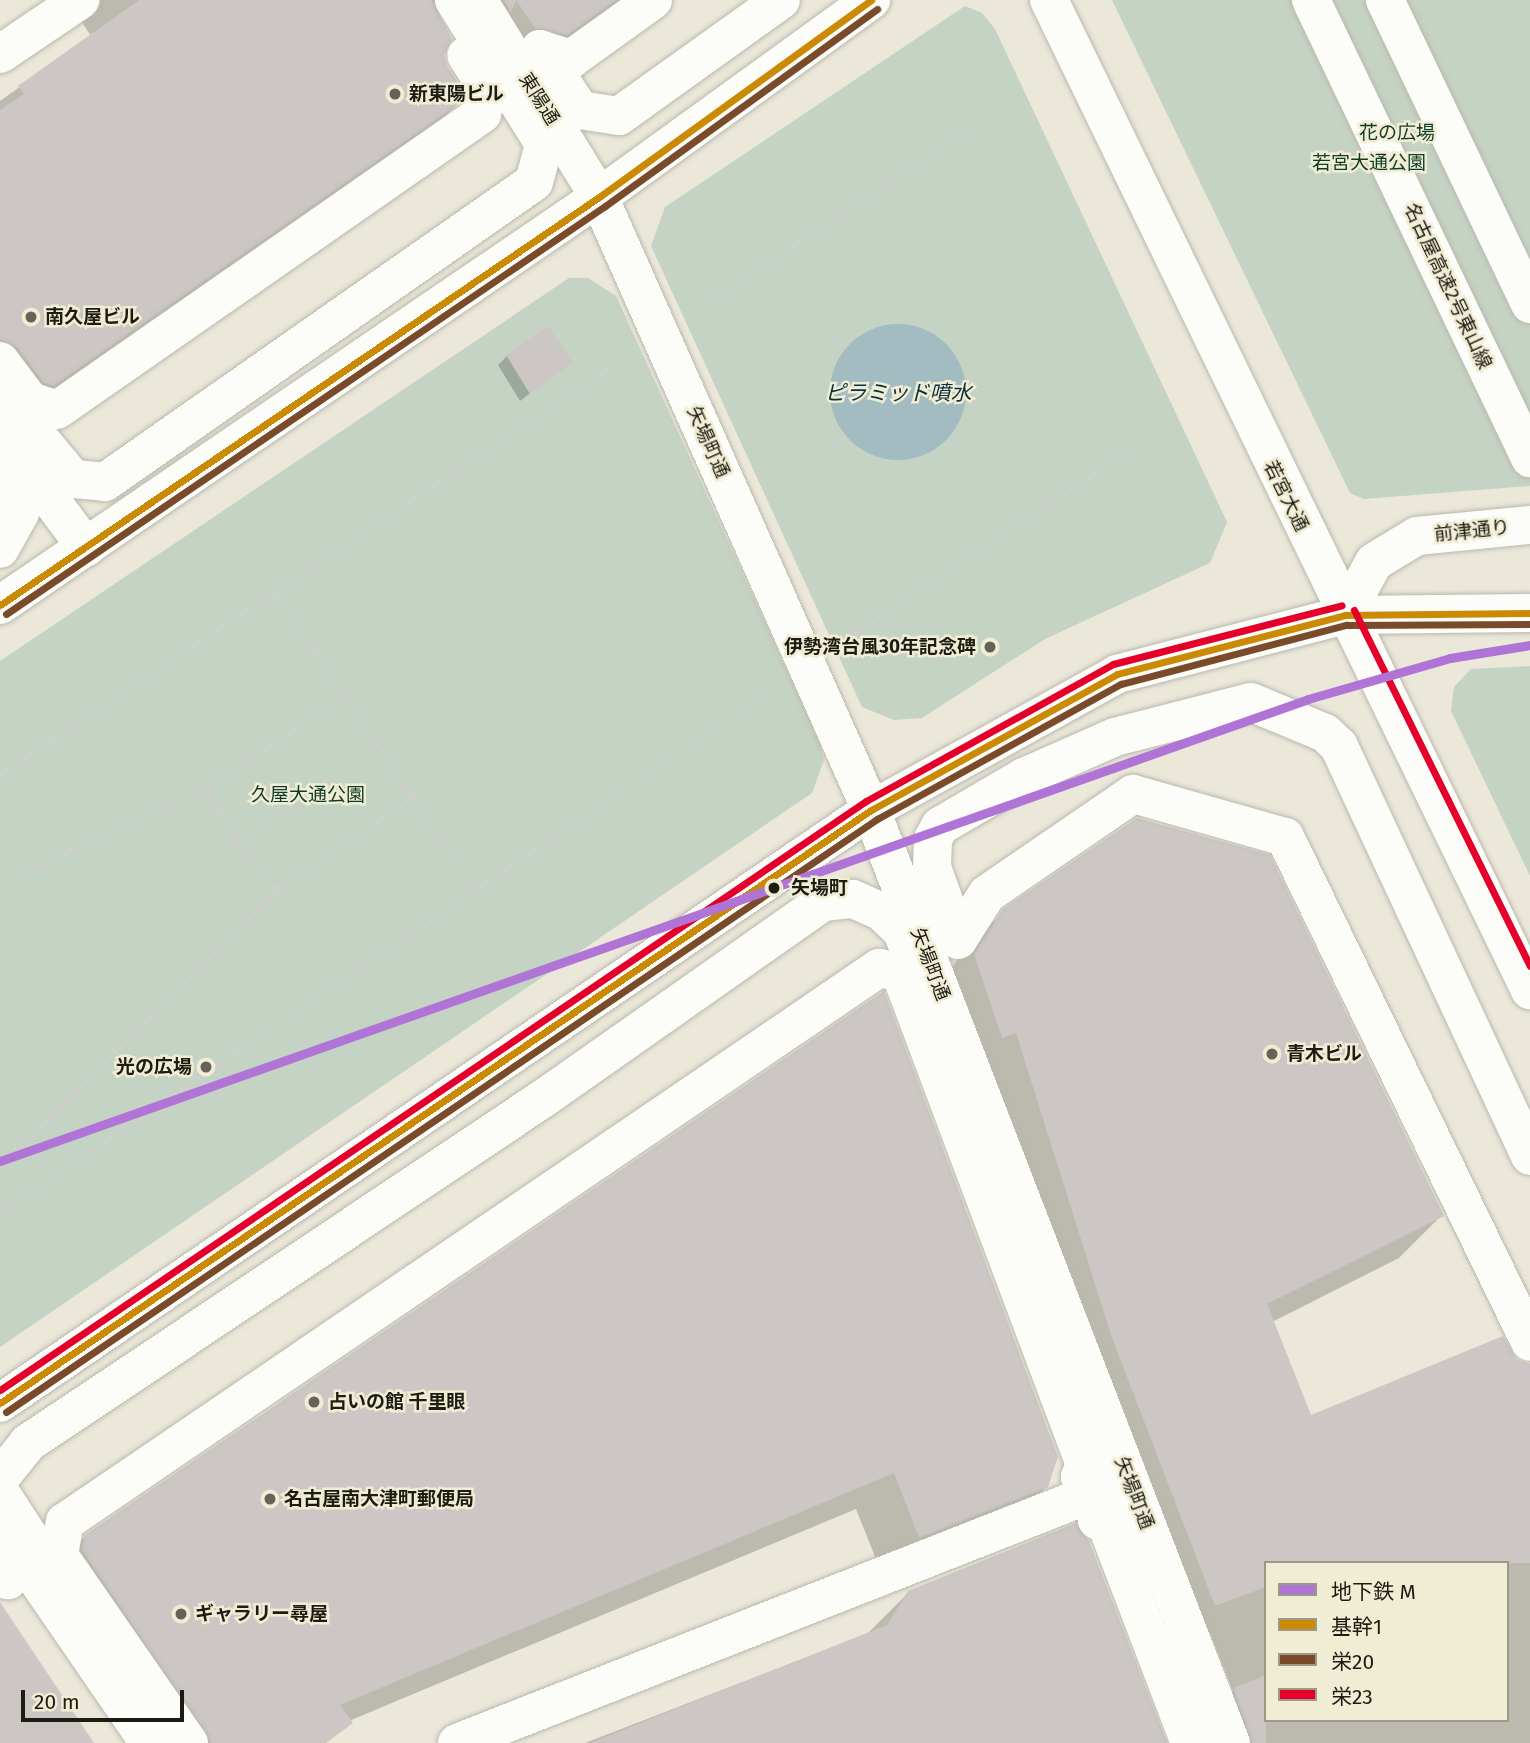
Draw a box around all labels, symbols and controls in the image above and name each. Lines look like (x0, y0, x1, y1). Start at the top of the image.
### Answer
street label: 東陽通 (514, 69, 564, 129)
place label: 新東陽ビル (409, 83, 504, 105)
marker: 新東陽ビル (387, 86, 403, 102)
park label: 花の広場 (1359, 122, 1435, 144)
park label: 若宮大通公園 (1312, 152, 1426, 174)
street label: 名古屋高速2号東山線 (1400, 199, 1496, 373)
place label: 南久屋ビル (45, 306, 140, 328)
marker: 南久屋ビル (23, 309, 39, 325)
water label: ピラミッド噴水 (825, 380, 971, 406)
street label: 矢場町通 (682, 403, 734, 481)
street label: 若宮大通 (1259, 457, 1313, 535)
street label: 前津通り (1433, 516, 1511, 546)
place label: 伊勢湾台風30年記念碑 (784, 636, 976, 658)
marker: 伊勢湾台風30年記念碑 (982, 639, 998, 655)
park label: 久屋大通公園 (251, 784, 365, 806)
marker: 矢場町 (763, 877, 785, 899)
place label: 矢場町 (791, 877, 848, 899)
street label: 矢場町通 (906, 924, 954, 1004)
place label: 青木ビル (1286, 1043, 1362, 1065)
marker: 青木ビル (1264, 1046, 1280, 1062)
place label: 光の広場 (116, 1056, 192, 1078)
marker: 光の広場 (198, 1059, 214, 1075)
place label: 占いの館 千里眼 (328, 1391, 466, 1413)
marker: 占いの館 千里眼 (306, 1394, 322, 1410)
street label: 矢場町通 (1110, 1453, 1158, 1533)
place label: 名古屋南大津町郵便局 (284, 1488, 474, 1510)
marker: 名古屋南大津町郵便局 (262, 1491, 278, 1507)
legend (1264, 1561, 1509, 1722)
text: 地下鉄 M (1331, 1579, 1416, 1605)
place label: ギャラリー尋屋 (195, 1603, 328, 1625)
marker: ギャラリー尋屋 (173, 1606, 189, 1622)
text: 基幹1 (1331, 1614, 1382, 1640)
text: 栄20 (1331, 1649, 1374, 1675)
scale bar (24, 1676, 187, 1720)
text: 栄23 (1331, 1684, 1373, 1710)
text: 20 m (34, 1689, 80, 1715)

